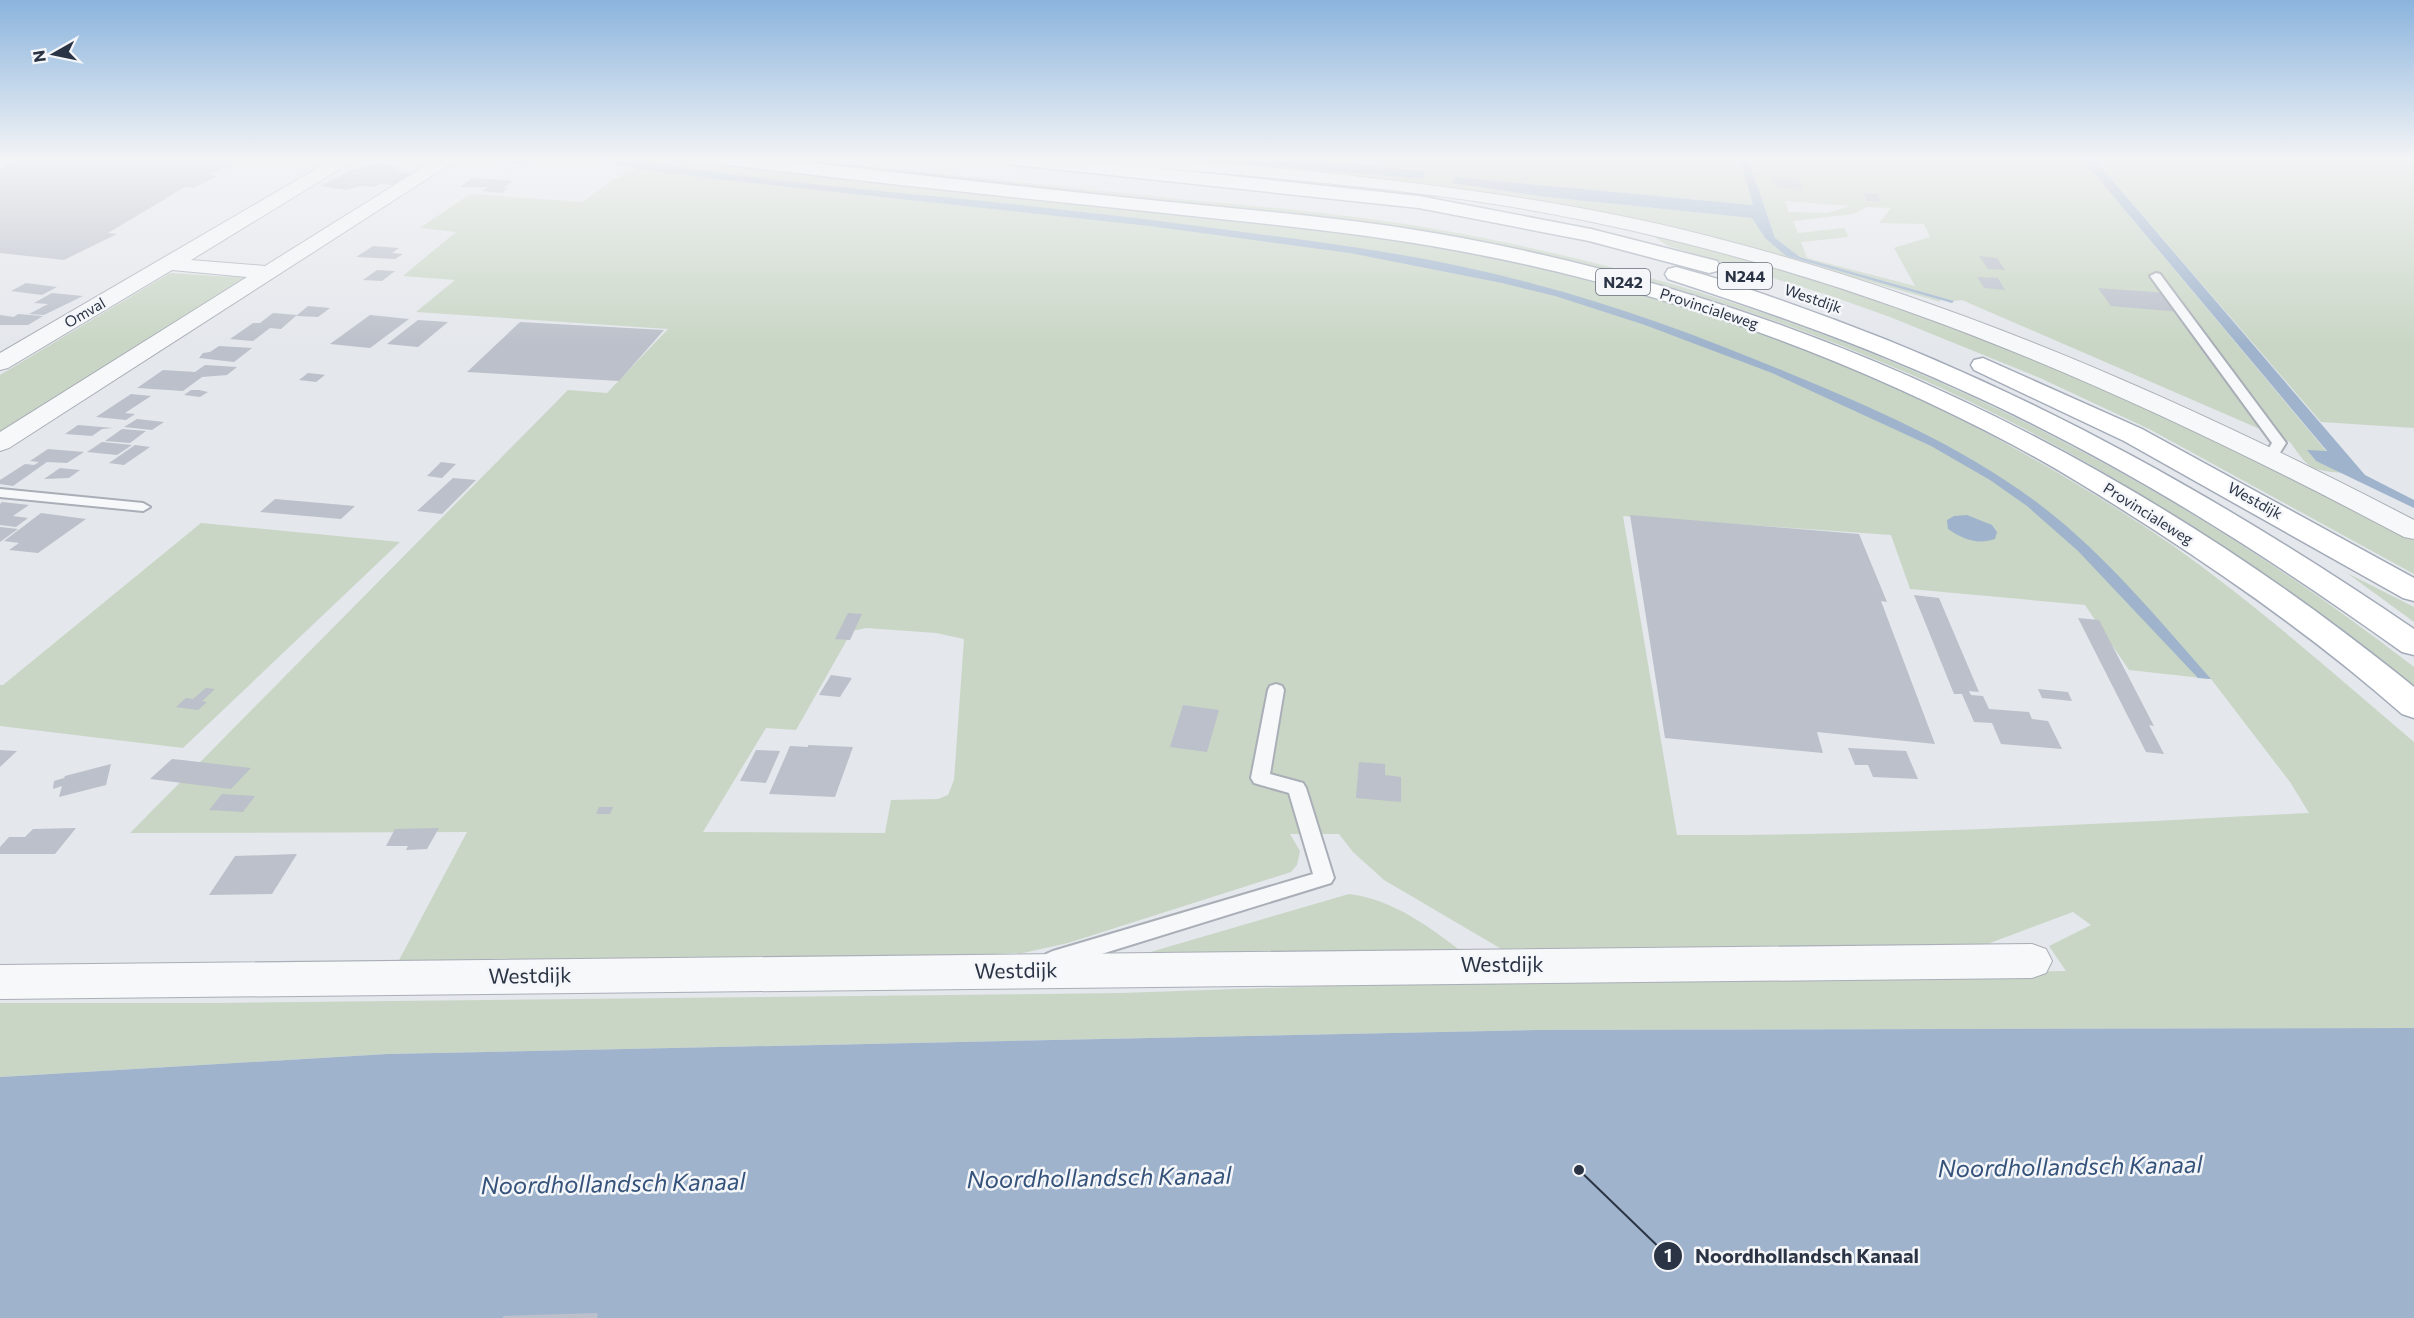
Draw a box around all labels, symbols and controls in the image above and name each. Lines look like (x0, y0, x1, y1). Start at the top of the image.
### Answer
north arrow (24, 24, 84, 84)
text: N (28, 49, 49, 64)
road number: N244 (1718, 263, 1772, 289)
road number: N242 (1596, 269, 1650, 295)
street label: Westdijk (1782, 280, 1844, 316)
street label: Provincialeweg (1658, 284, 1761, 332)
street label: Omval (61, 293, 108, 331)
street label: Provincialeweg (2100, 478, 2197, 548)
street label: Westdijk (2225, 478, 2286, 522)
street label: Westdijk (1460, 951, 1544, 976)
street label: Westdijk (974, 956, 1058, 983)
street label: Westdijk (488, 961, 572, 988)
water label: Noordhollandsch Kanaal (1937, 1149, 2204, 1182)
water label: Noordhollandsch Kanaal (966, 1160, 1233, 1193)
water label: Noordhollandsch Kanaal (480, 1166, 747, 1199)
callout: Noordhollandsch Kanaal (1653, 1237, 1931, 1275)
text: Noordhollandsch Kanaal (1695, 1243, 1919, 1267)
text: 1 (1664, 1244, 1672, 1266)

